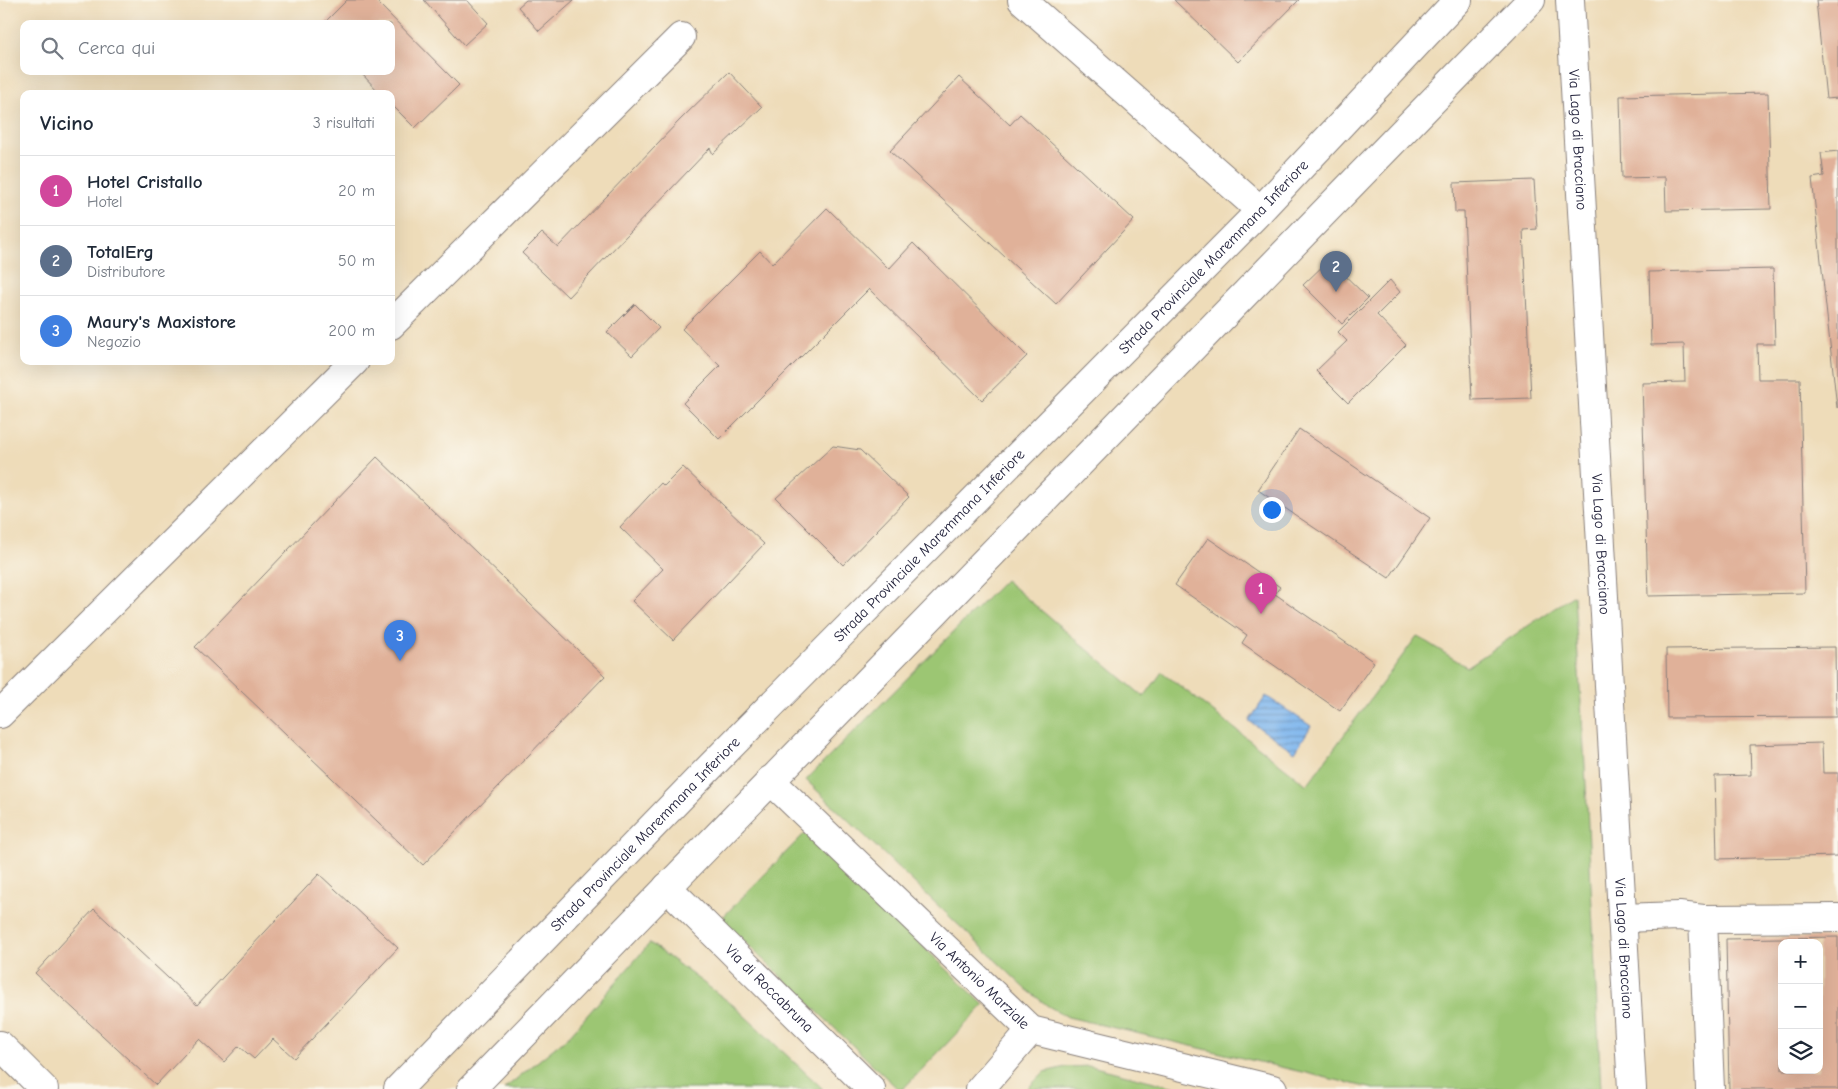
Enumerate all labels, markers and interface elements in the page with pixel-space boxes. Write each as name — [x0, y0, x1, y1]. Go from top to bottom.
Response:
search box — [20, 20, 395, 75]
icon: search — [38, 34, 66, 62]
text: Cerca qui — [78, 37, 155, 59]
street label: Via Lago di Bracciano — [1565, 69, 1591, 211]
text: Vicino — [40, 111, 94, 135]
text: 3 risultati — [313, 114, 375, 132]
street label: Strada Provinciale Maremmana Inferiore — [1115, 156, 1312, 358]
text: Hotel Cristallo — [87, 171, 203, 193]
text: 1 — [53, 182, 59, 200]
text: 20 m — [338, 182, 375, 200]
text: Hotel — [87, 193, 123, 211]
text: TotalErg — [87, 241, 154, 263]
pin: 2 — [1320, 251, 1352, 292]
text: 2 — [52, 252, 60, 270]
text: 50 m — [338, 252, 375, 270]
text: Distributore — [87, 263, 165, 281]
text: Maury's Maxistore — [87, 311, 236, 333]
text: 3 — [52, 322, 60, 340]
text: 200 m — [329, 322, 375, 340]
text: Negozio — [87, 333, 141, 351]
street label: Strada Provinciale Maremmana Inferiore — [830, 445, 1029, 646]
street label: Via Lago di Bracciano — [1588, 473, 1614, 615]
your location — [1259, 497, 1285, 523]
pin: 1 — [1245, 573, 1277, 614]
pin: 3 — [384, 620, 416, 661]
street label: Strada Provinciale Maremmana Inferiore — [547, 733, 744, 935]
street label: Via Lago di Bracciano — [1611, 878, 1637, 1019]
street label: Via Antonio Marziale — [925, 928, 1034, 1033]
map controls — [1778, 939, 1823, 1074]
button: + — [1778, 939, 1823, 984]
street label: Via di Roccabruna — [721, 941, 817, 1036]
button: − — [1778, 984, 1823, 1029]
button: layers — [1778, 1029, 1823, 1074]

